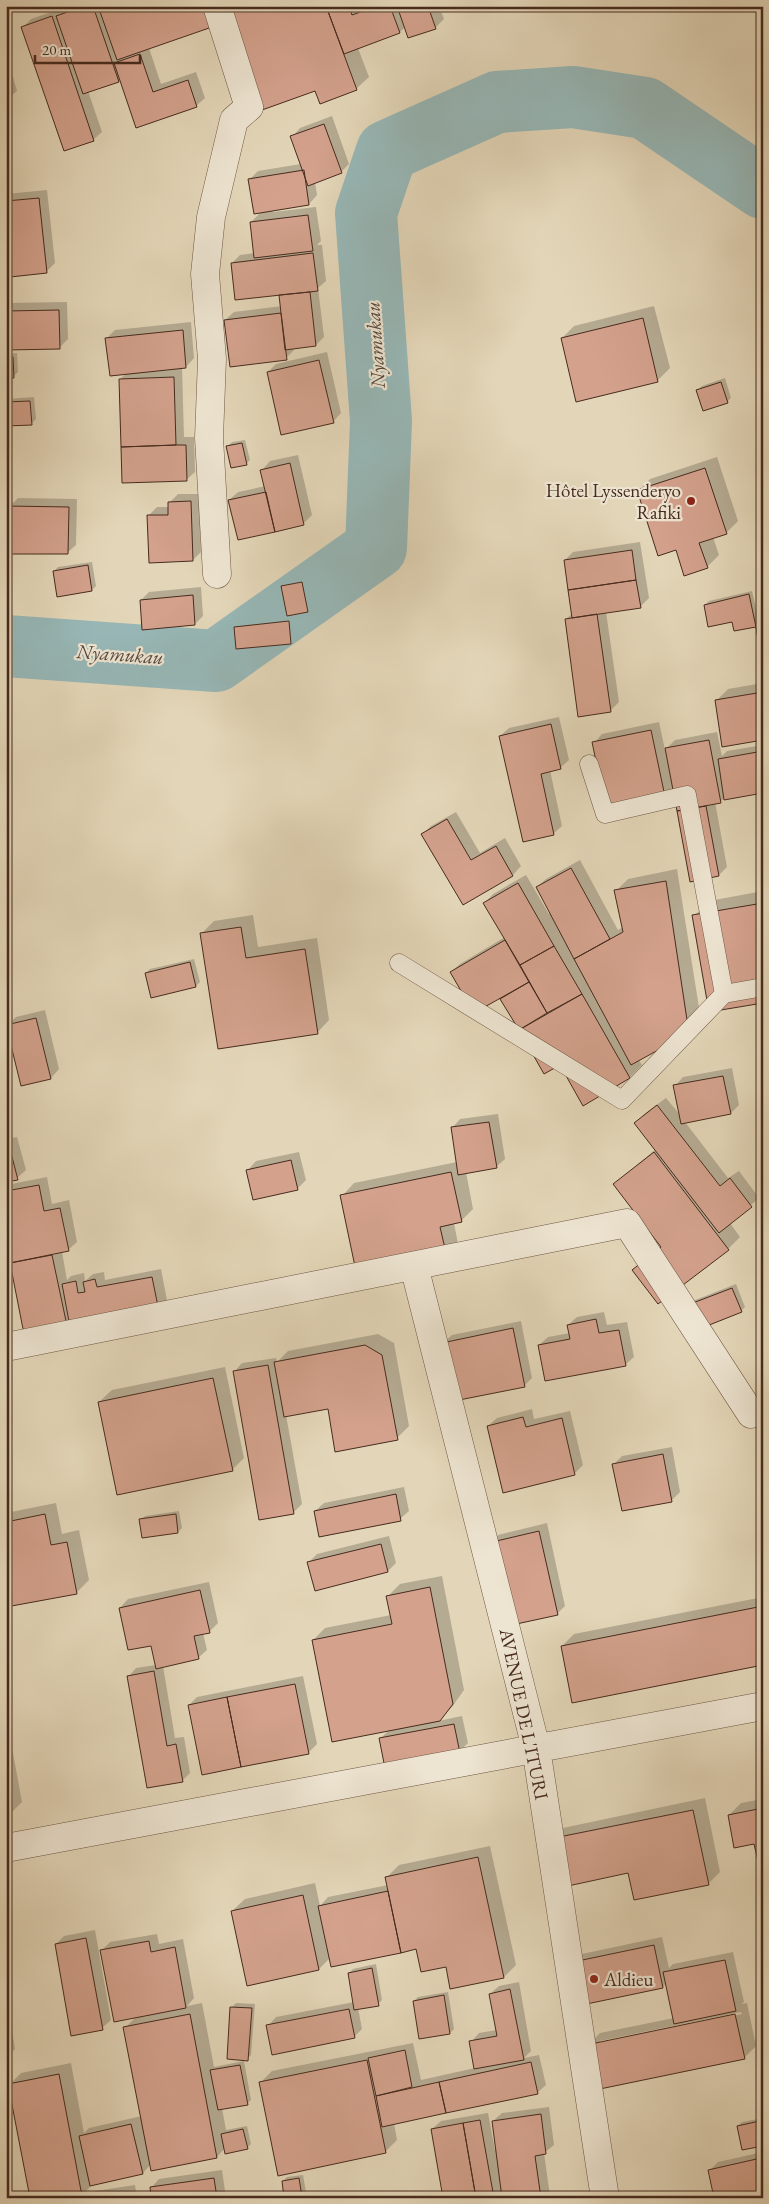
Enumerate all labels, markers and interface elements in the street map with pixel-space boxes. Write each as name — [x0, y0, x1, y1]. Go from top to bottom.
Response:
scale bar — [35, 32, 140, 64]
text: 20 m — [42, 40, 71, 59]
water label: Nyamukau — [359, 301, 391, 390]
place label: Hôtel Lyssenderyo Rafiki — [546, 478, 681, 525]
marker: Hôtel Lyssenderyo Rafiki — [685, 495, 697, 507]
water label: Nyamukau — [75, 638, 164, 670]
street label: AVENUE DE L'ITURI — [493, 1625, 554, 1802]
place label: Aldieu — [603, 1967, 653, 1992]
marker: Aldieu — [588, 1973, 600, 1985]

